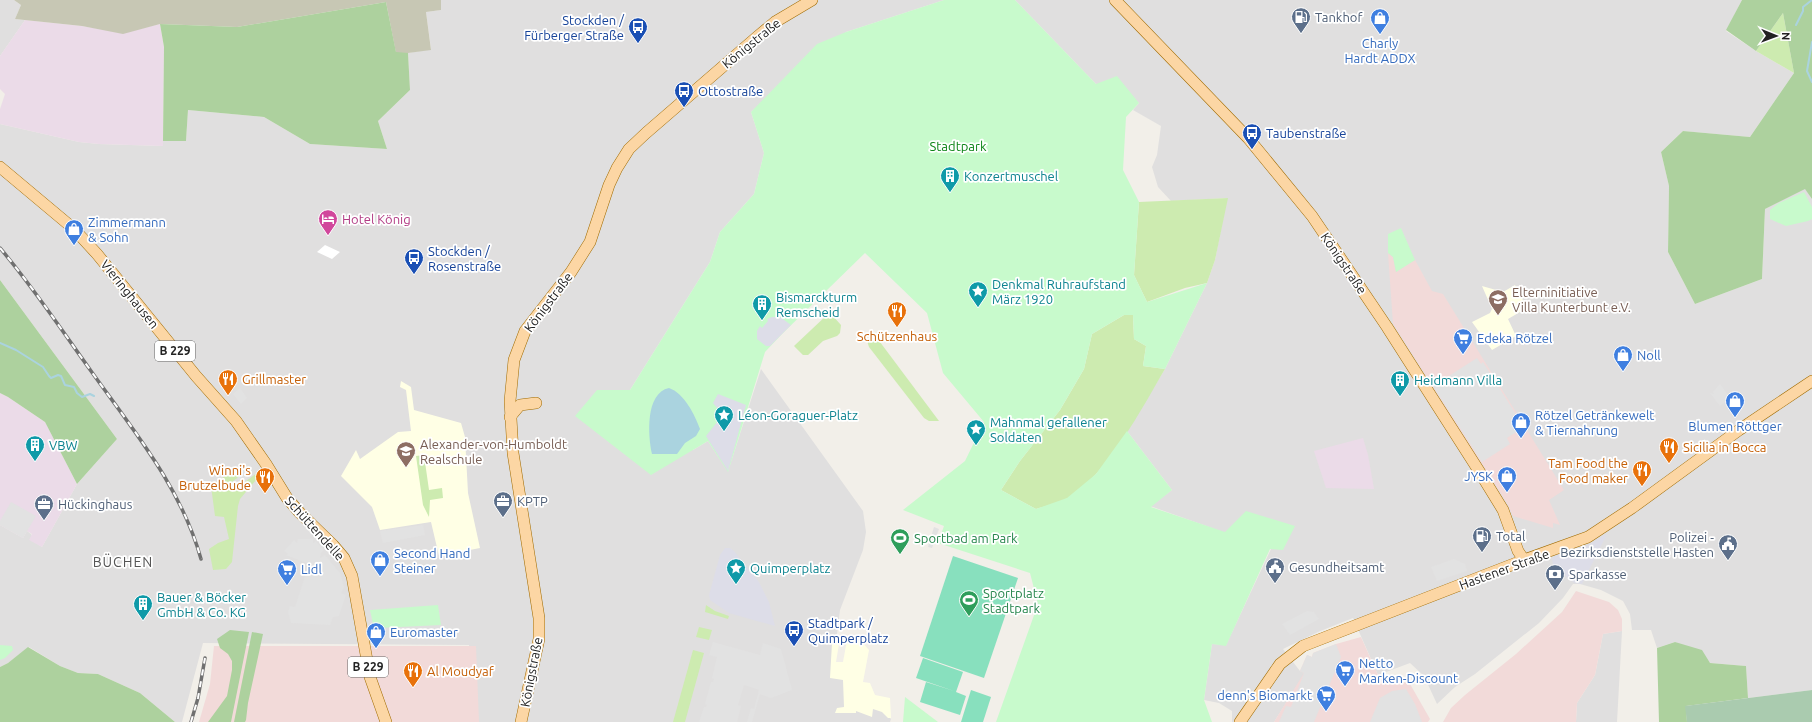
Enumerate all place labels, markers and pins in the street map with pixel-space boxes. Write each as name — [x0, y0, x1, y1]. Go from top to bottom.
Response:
fuel station icon: Tankhof — [1290, 6, 1312, 34]
shop icon: Charly Hardt ADDX — [1369, 7, 1391, 35]
place label: Tankhof — [1315, 10, 1362, 24]
place label: Stockden / Fürberger Straße — [524, 13, 625, 42]
bus stop icon: Stockden / Fürberger Straße — [627, 16, 649, 44]
place label: Charly Hardt ADDX — [1345, 36, 1415, 65]
bus stop icon: Ottostraße — [673, 80, 695, 108]
place label: Ottostraße — [698, 84, 763, 98]
bus stop icon: Taubenstraße — [1241, 122, 1263, 150]
place label: Taubenstraße — [1266, 126, 1346, 140]
building icon: Konzertmuschel — [939, 165, 961, 193]
place label: Konzertmuschel — [964, 169, 1059, 183]
hotel icon: Hotel König — [317, 208, 339, 236]
place label: Hotel König — [342, 212, 411, 226]
place label: Zimmermann & Sohn — [88, 215, 166, 244]
shop icon: Zimmermann & Sohn — [63, 218, 85, 246]
place label: Stockden / Rosenstraße — [428, 244, 501, 273]
bus stop icon: Stockden / Rosenstraße — [403, 247, 425, 275]
place label: Denkmal Ruhraufstand März 1920 — [992, 277, 1126, 306]
place icon: Denkmal Ruhraufstand März 1920 — [967, 280, 989, 308]
place label: Elterninitiative Villa Kunterbunt e.V. — [1512, 285, 1631, 314]
school or university icon: Elterninitiative Villa Kunterbunt e.V. — [1487, 288, 1509, 316]
place label: Bismarckturm Remscheid — [776, 290, 857, 319]
building icon: Bismarckturm Remscheid — [751, 293, 773, 321]
restaurant icon: Schützenhaus — [886, 300, 908, 328]
supermarket icon: Edeka Rötzel — [1452, 327, 1474, 355]
place label: Schützenhaus — [857, 329, 938, 343]
place label: Edeka Rötzel — [1477, 331, 1553, 345]
shop icon: Noll — [1612, 344, 1634, 372]
place label: Noll — [1637, 348, 1661, 362]
restaurant icon: Grillmaster — [217, 368, 239, 396]
building icon: Heidmann Villa — [1389, 369, 1411, 397]
place label: Grillmaster — [242, 372, 306, 386]
place label: Heidmann Villa — [1414, 373, 1502, 387]
shop icon: Blumen Röttger — [1724, 390, 1746, 418]
place icon: Léon-Goraguer-Platz — [713, 404, 735, 432]
place label: Léon-Goraguer-Platz — [738, 408, 858, 422]
place label: Rötzel Getränkewelt & Tiernahrung — [1535, 408, 1654, 437]
shop icon: Rötzel Getränkewelt & Tiernahrung — [1510, 411, 1532, 439]
place label: Mahnmal gefallener Soldaten — [990, 415, 1107, 444]
place icon: Mahnmal gefallener Soldaten — [965, 418, 987, 446]
place label: Blumen Röttger — [1688, 419, 1782, 433]
building icon: VBW — [24, 434, 46, 462]
restaurant icon: Sicilia in Bocca — [1658, 436, 1680, 464]
place label: Alexander-von-Humboldt Realschule — [420, 437, 567, 466]
place label: VBW — [49, 438, 78, 452]
school or university icon: Alexander-von-Humboldt Realschule — [395, 440, 417, 468]
place label: Sicilia in Bocca — [1683, 440, 1767, 454]
place label: Tam Food the Food maker — [1548, 456, 1628, 485]
restaurant icon: Tam Food the Food maker — [1631, 459, 1653, 487]
place label: Winni's Brutzelbude — [179, 463, 251, 492]
shop icon: JYSK — [1496, 465, 1518, 493]
restaurant icon: Winni's Brutzelbude — [254, 466, 276, 494]
place label: JYSK — [1464, 469, 1493, 483]
office icon: KPTP — [492, 490, 514, 518]
office icon: Hückinghaus — [33, 493, 55, 521]
place label: KPTP — [517, 494, 548, 508]
place label: Hückinghaus — [58, 497, 133, 511]
fuel station icon: Total — [1471, 525, 1493, 553]
sports icon: Sportbad am Park — [889, 527, 911, 555]
place label: Total — [1496, 529, 1526, 543]
place label: Polizei - Bezirksdienststelle Hasten — [1560, 530, 1714, 559]
place label: Sportbad am Park — [914, 531, 1018, 545]
public building icon: Polizei - Bezirksdienststelle Hasten — [1717, 533, 1739, 561]
place label: Second Hand Steiner — [394, 546, 470, 575]
shop icon: Second Hand Steiner — [369, 549, 391, 577]
public building icon: Gesundheitsamt — [1264, 556, 1286, 584]
place icon: Quimperplatz — [725, 557, 747, 585]
supermarket icon: Lidl — [276, 558, 298, 586]
place label: Gesundheitsamt — [1289, 560, 1384, 574]
place label: Quimperplatz — [750, 561, 830, 576]
place label: Lidl — [301, 562, 322, 576]
bank icon: Sparkasse — [1544, 563, 1566, 591]
place label: Sparkasse — [1569, 567, 1627, 581]
place label: Sportplatz Stadtpark — [983, 586, 1044, 615]
sports icon: Sportplatz Stadtpark — [958, 589, 980, 617]
place label: Bauer & Böcker GmbH & Co. KG — [157, 590, 246, 619]
building icon: Bauer & Böcker GmbH & Co. KG — [132, 593, 154, 621]
place label: Stadtpark / Quimperplatz — [808, 616, 888, 646]
bus stop icon: Stadtpark / Quimperplatz — [783, 619, 805, 647]
shop icon: Euromaster — [365, 621, 387, 649]
place label: Euromaster — [390, 625, 458, 639]
place label: Netto Marken-Discount — [1359, 656, 1458, 685]
supermarket icon: Netto Marken-Discount — [1334, 659, 1356, 687]
restaurant icon: Al Moudyaf — [402, 660, 424, 688]
place label: Al Moudyaf — [427, 664, 494, 678]
supermarket icon: denn's Biomarkt — [1315, 684, 1337, 712]
place label: denn's Biomarkt — [1217, 688, 1312, 702]

